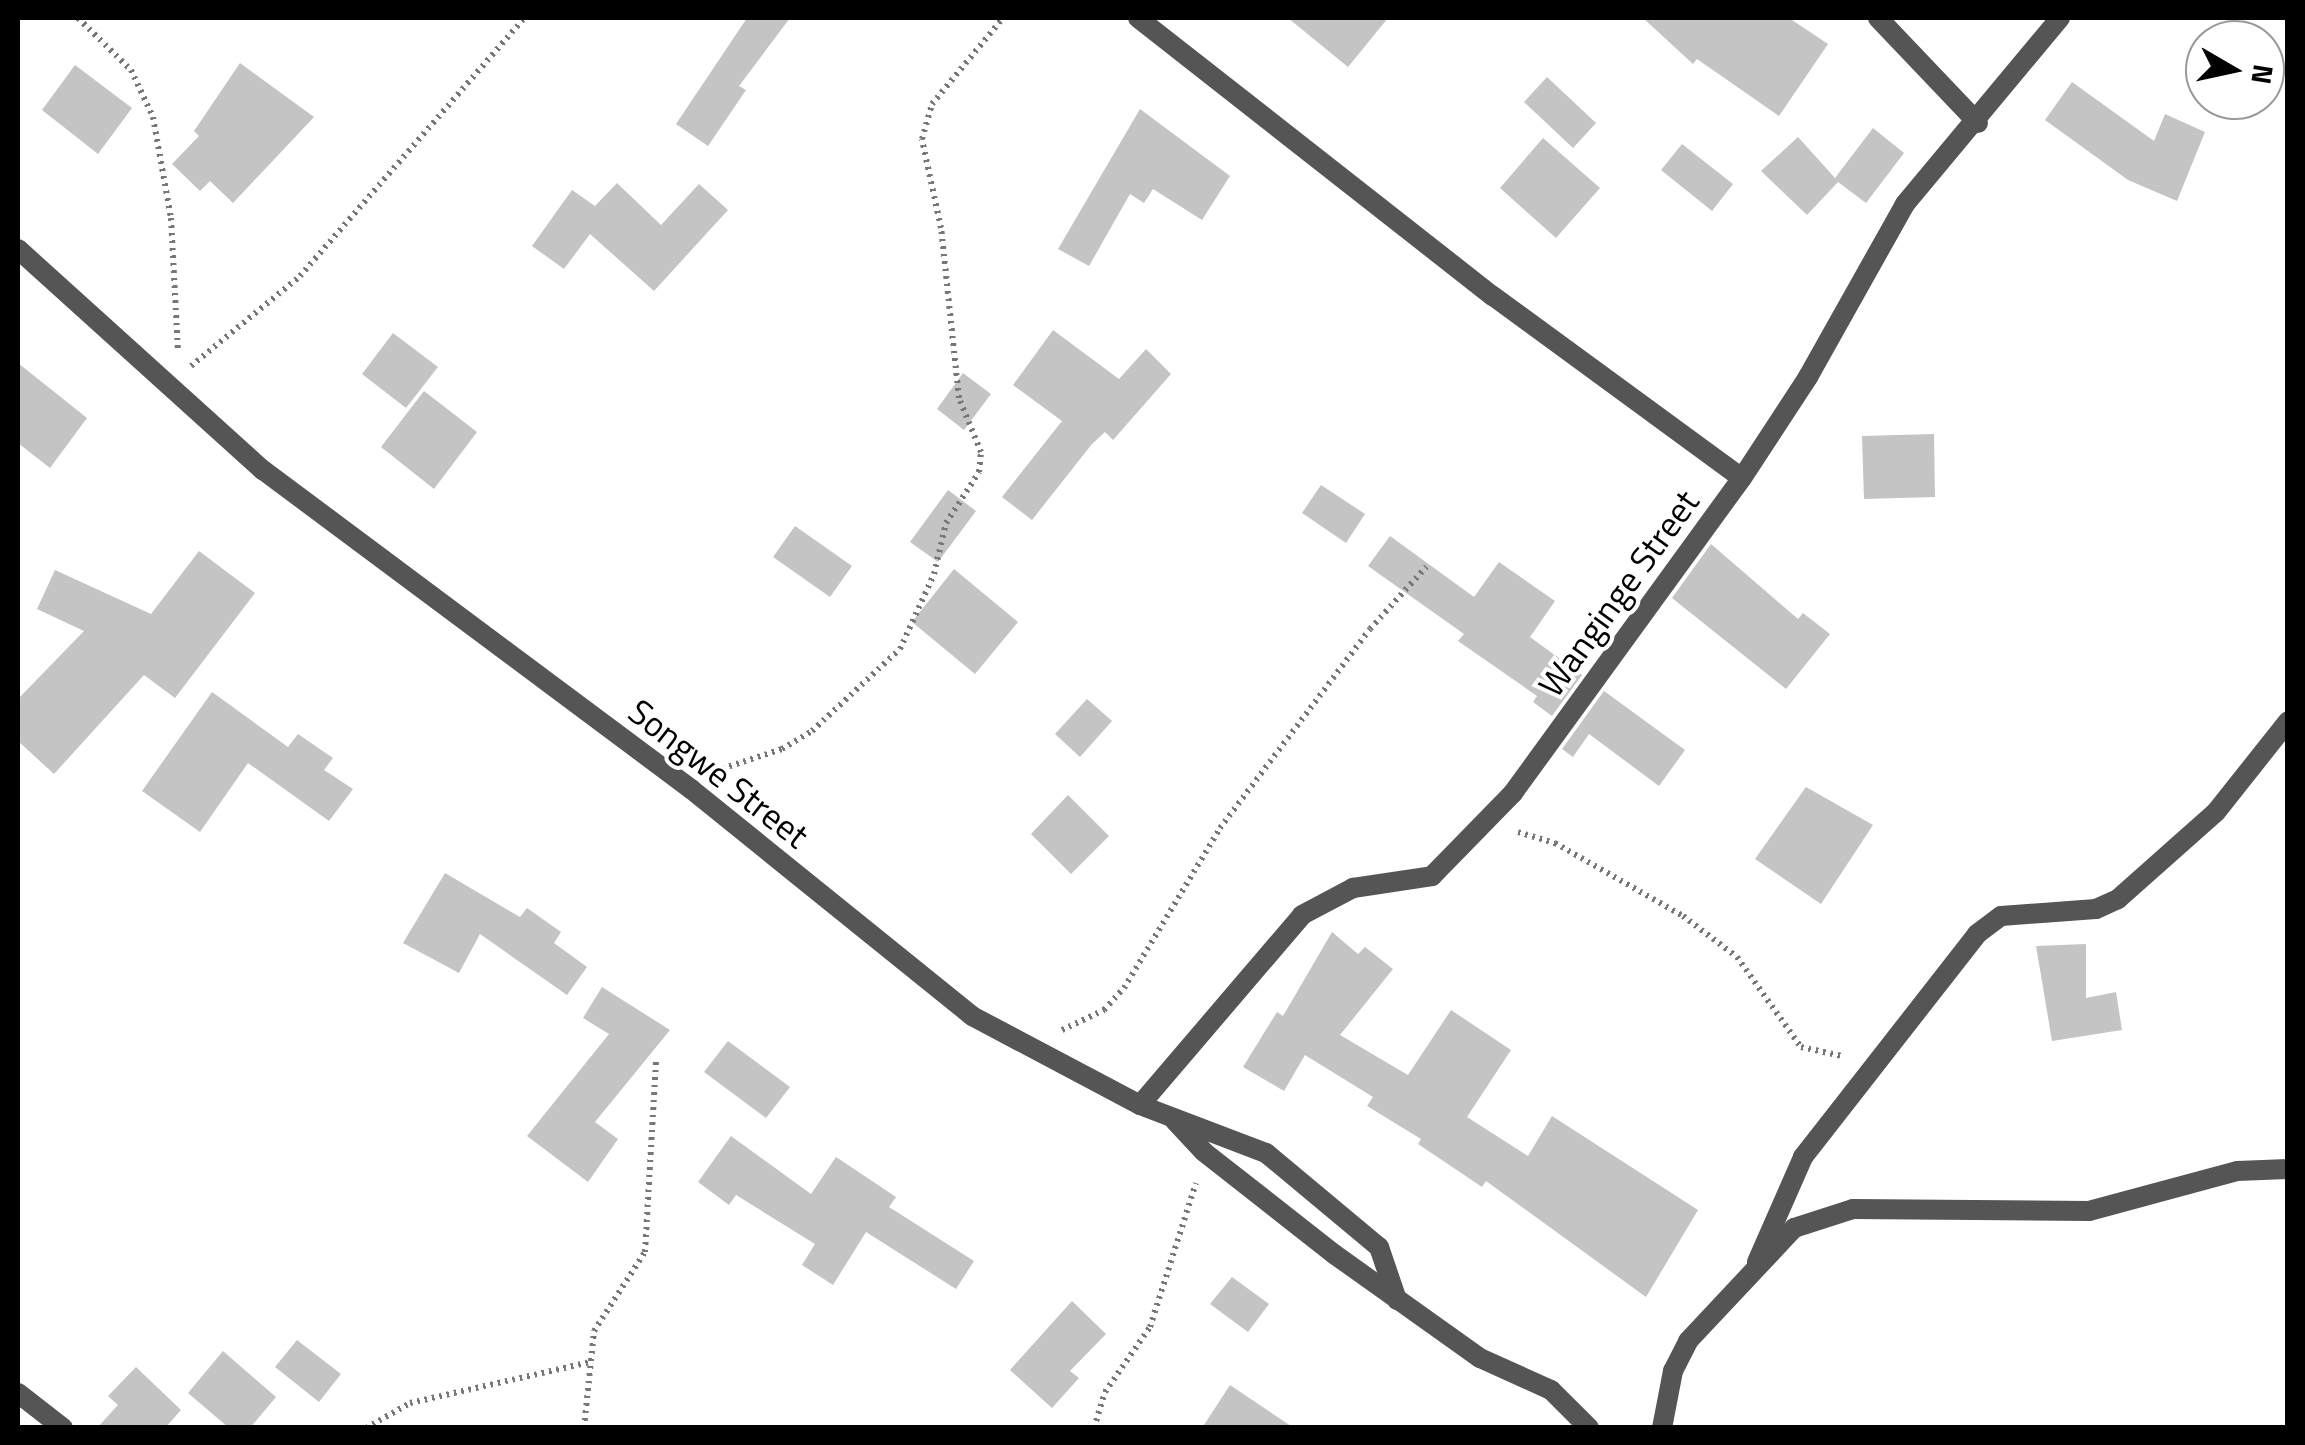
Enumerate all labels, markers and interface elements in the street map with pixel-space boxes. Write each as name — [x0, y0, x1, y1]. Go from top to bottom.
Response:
north arrow — [2185, 20, 2285, 120]
text: N — [2240, 62, 2286, 87]
street label: Wanginge Street — [1529, 482, 1707, 704]
street label: Songwe Street — [621, 690, 817, 856]

